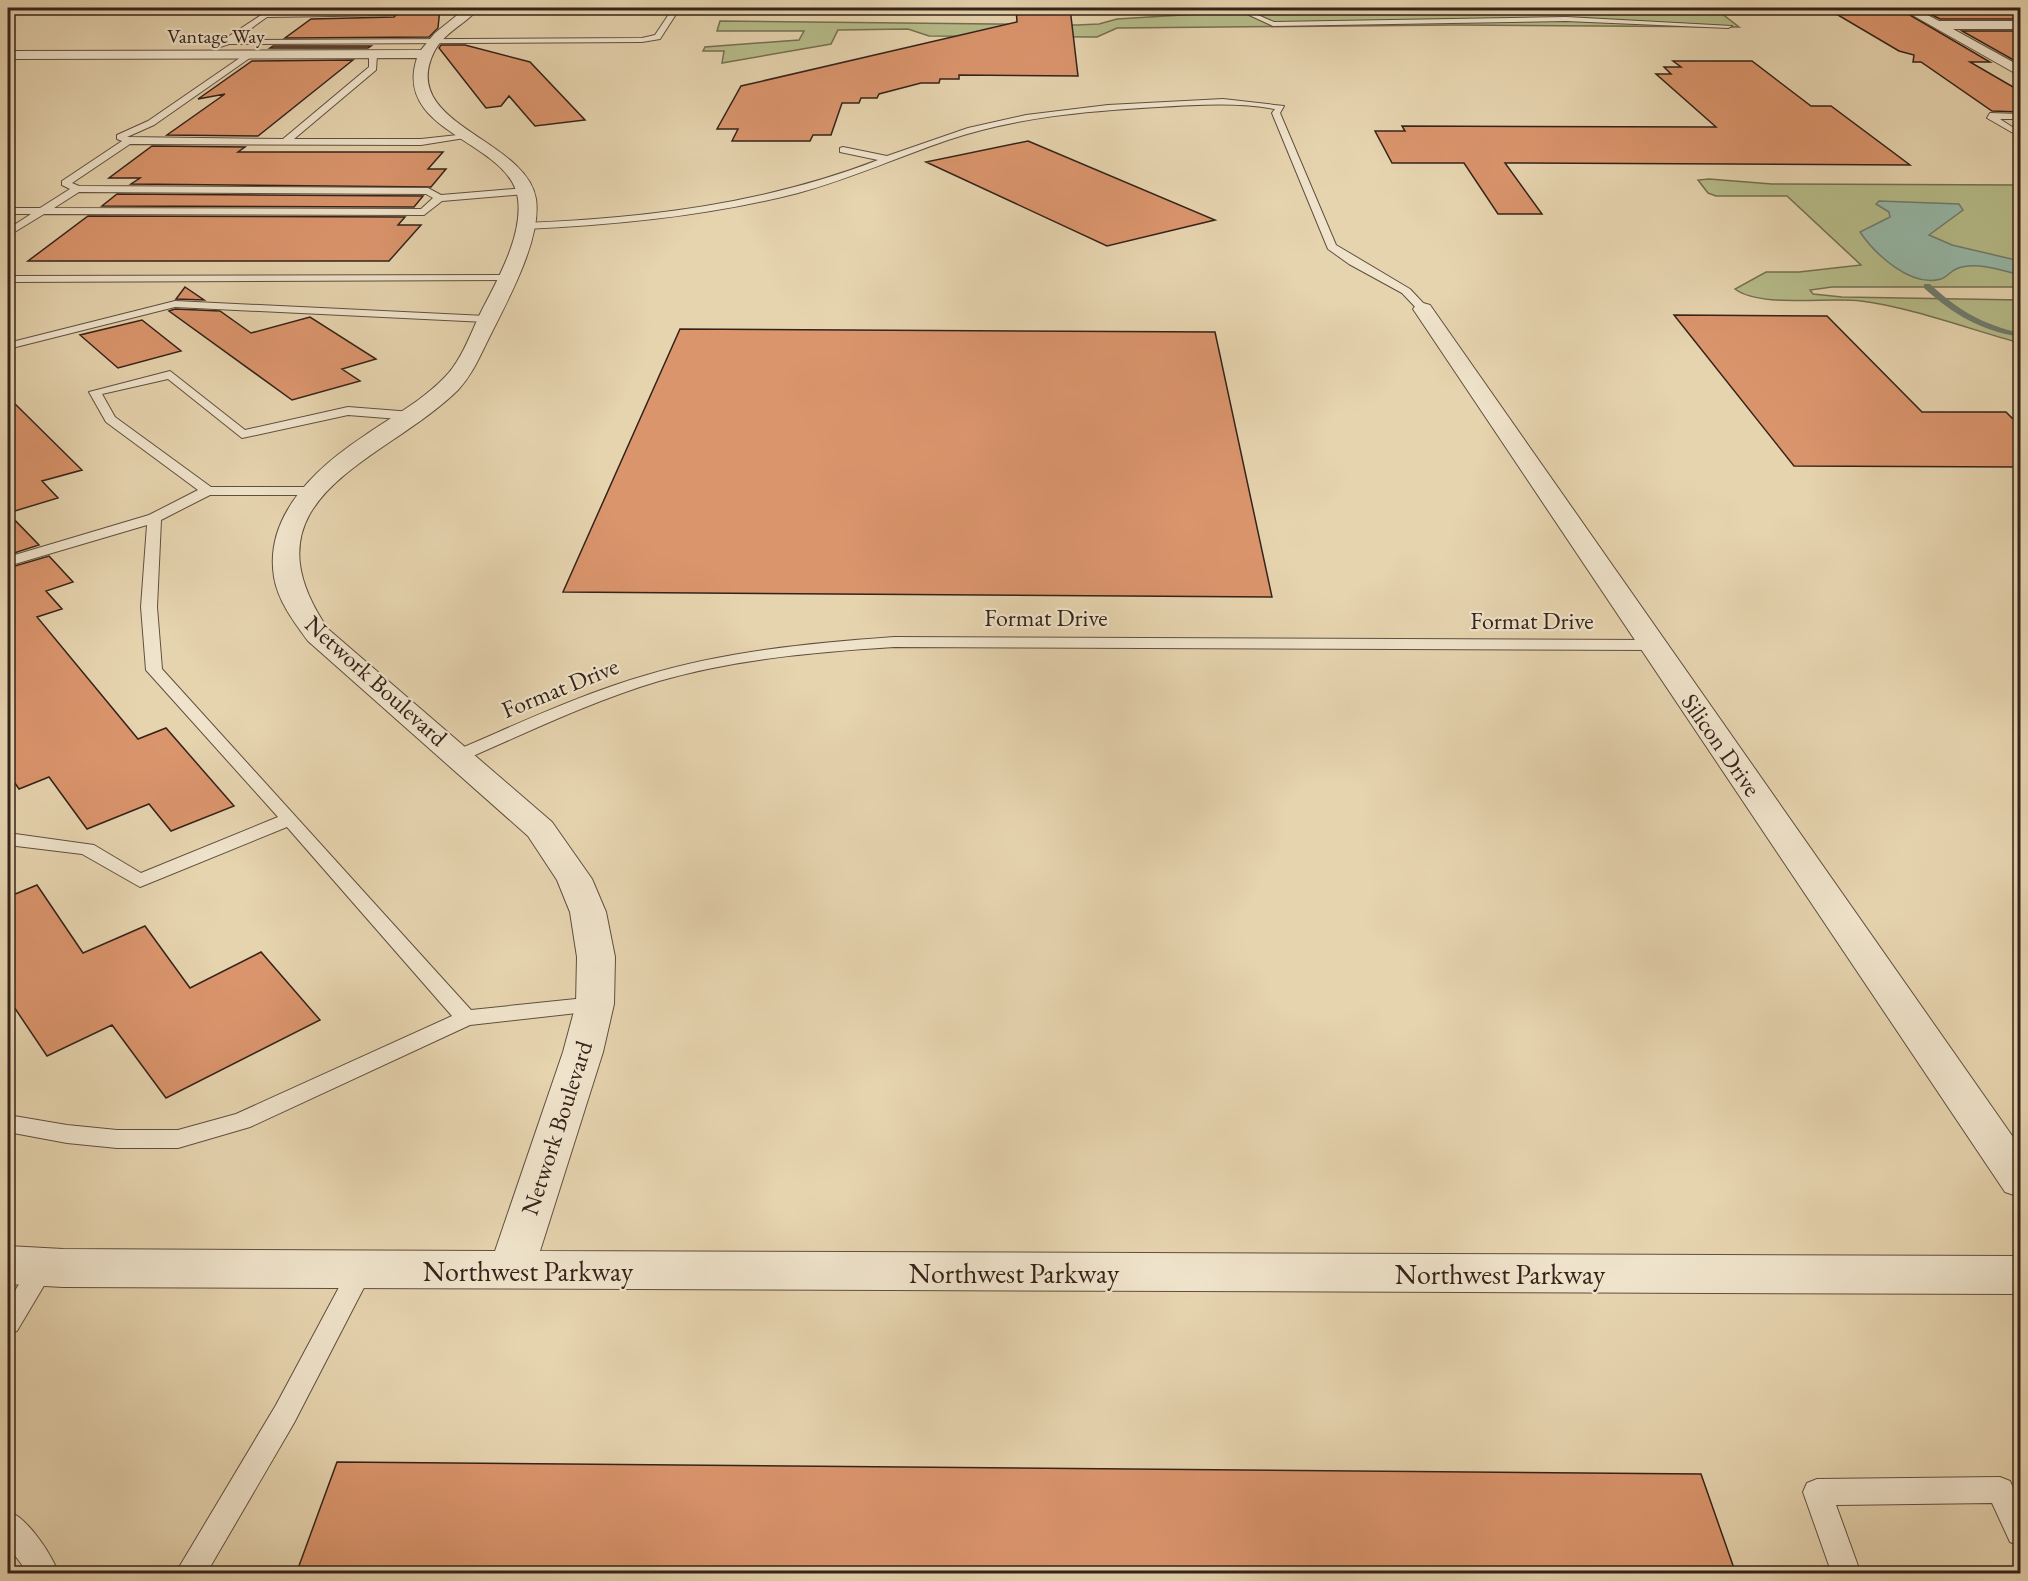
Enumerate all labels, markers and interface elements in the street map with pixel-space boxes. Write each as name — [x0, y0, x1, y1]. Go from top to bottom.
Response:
street label: Vantage Way — [167, 23, 265, 49]
street label: Format Drive — [984, 602, 1108, 633]
street label: Format Drive — [1470, 605, 1594, 636]
street label: Network Boulevard — [299, 608, 455, 753]
street label: Format Drive — [497, 650, 623, 725]
street label: Silicon Drive — [1675, 687, 1768, 802]
street label: Network Boulevard — [514, 1036, 600, 1219]
street label: Northwest Parkway — [423, 1253, 634, 1289]
street label: Northwest Parkway — [909, 1255, 1120, 1291]
street label: Northwest Parkway — [1395, 1256, 1606, 1292]

